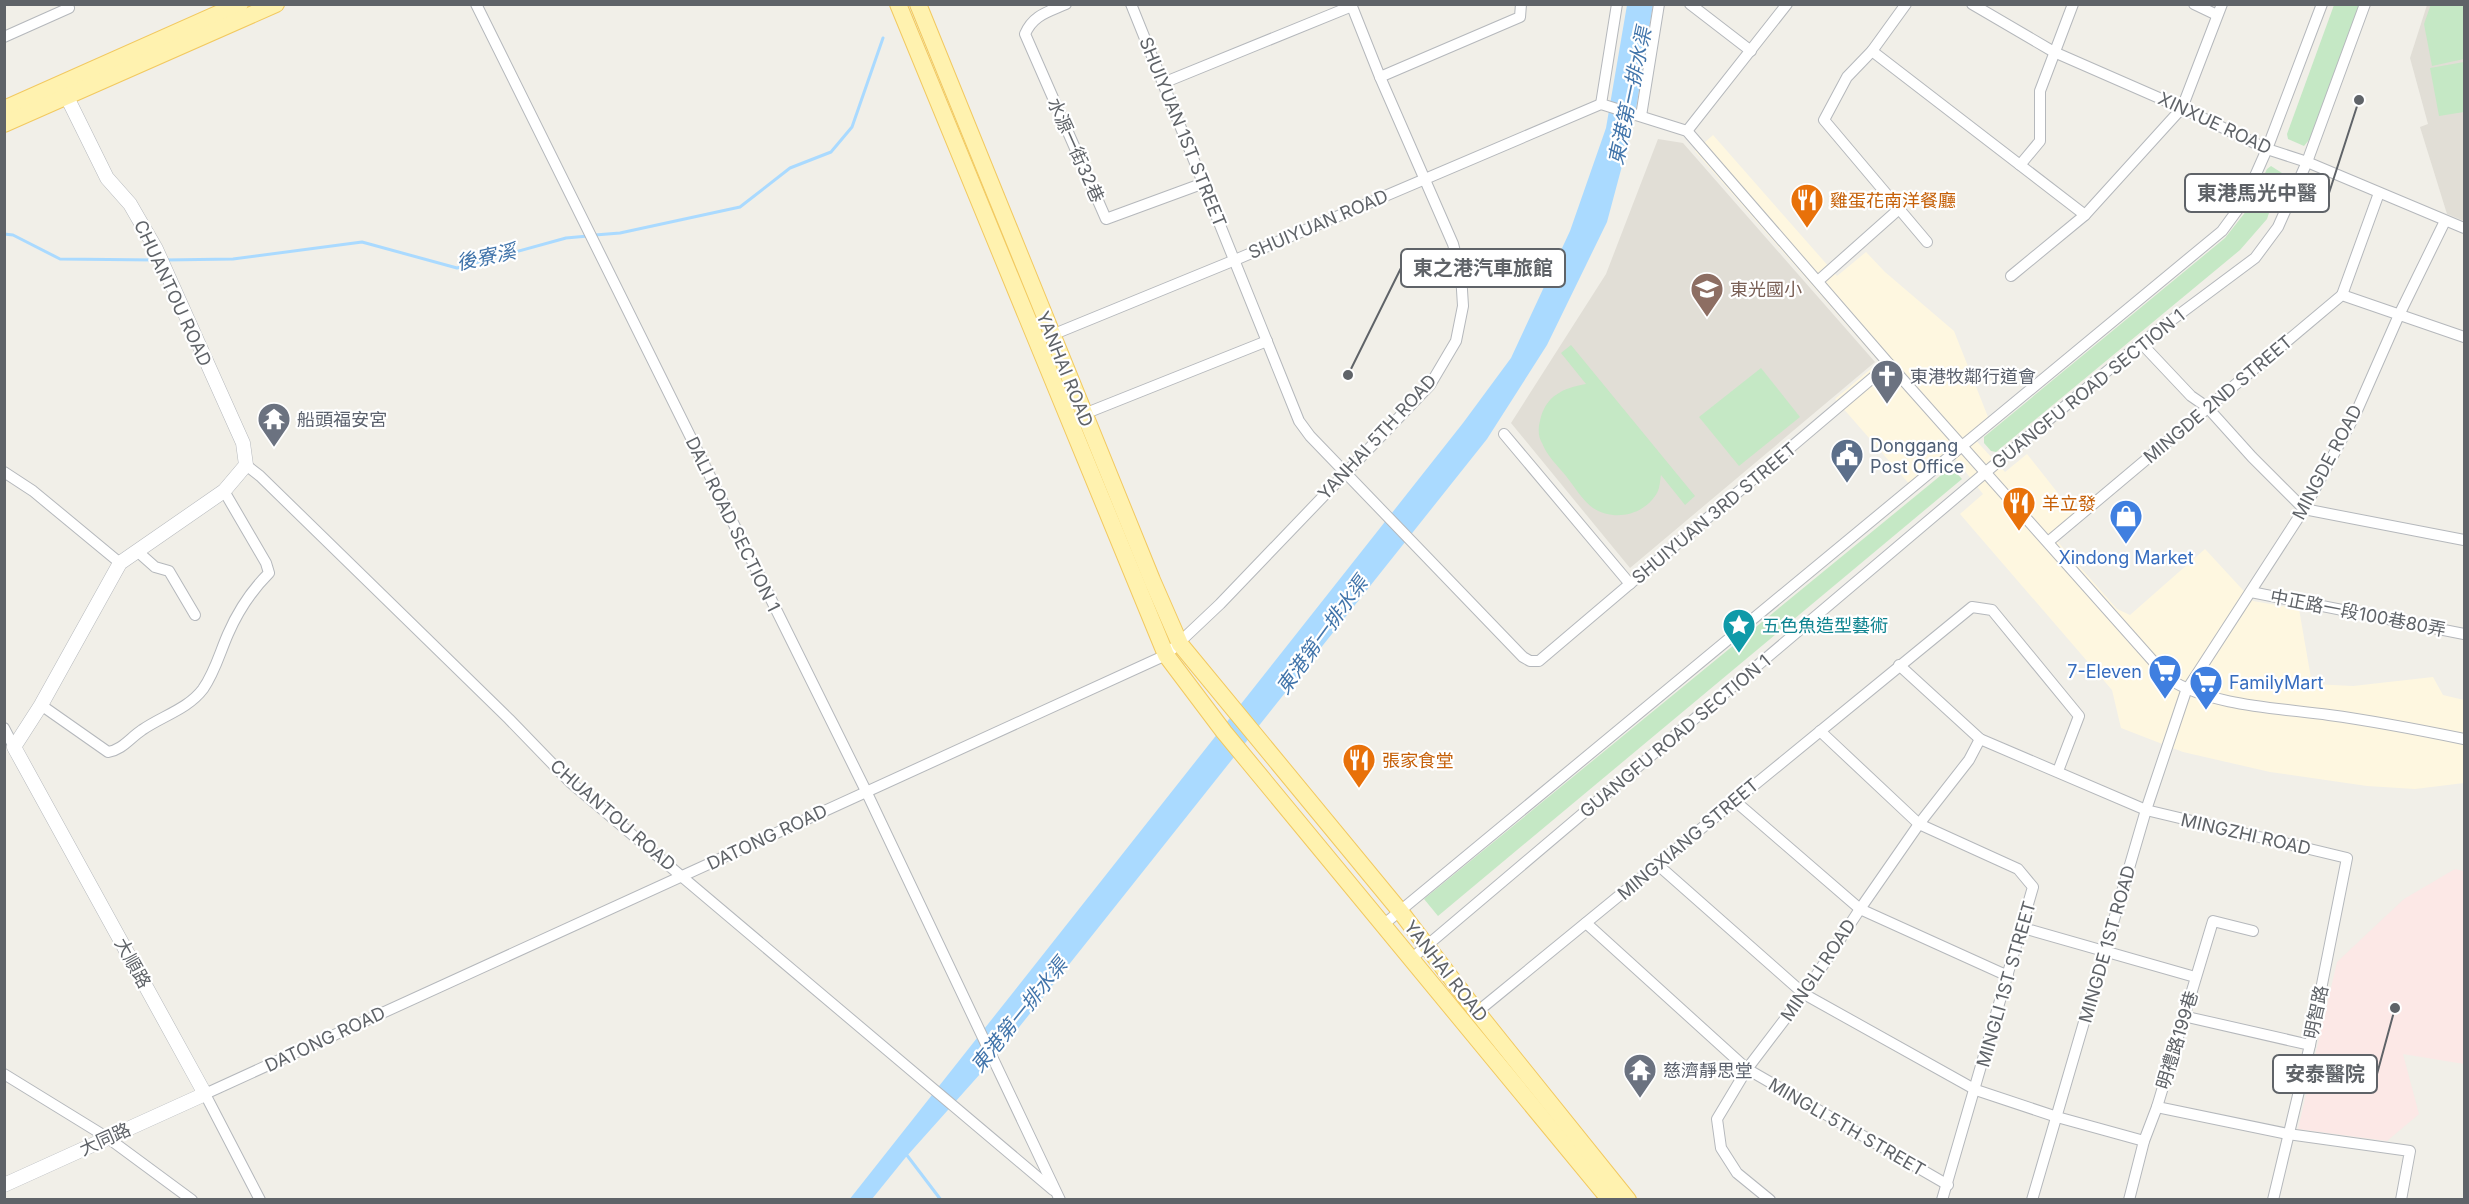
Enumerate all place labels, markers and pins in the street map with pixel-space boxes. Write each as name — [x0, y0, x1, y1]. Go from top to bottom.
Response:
callout: 東港馬光中醫 — [2185, 174, 2329, 212]
restaurant icon: 雞蛋花南洋餐廳 — [1789, 182, 1825, 229]
place label: 雞蛋花南洋餐廳 — [1830, 190, 1956, 211]
callout: 東之港汽車旅館 — [1401, 249, 1565, 287]
school or university icon: 東光國小 — [1689, 271, 1725, 318]
place label: 東光國小 — [1730, 279, 1802, 300]
church icon: 東港牧鄰行道會 — [1869, 358, 1905, 405]
place label: 東港牧鄰行道會 — [1910, 366, 2036, 387]
temple icon: 船頭福安宮 — [256, 401, 292, 448]
place label: 船頭福安宮 — [297, 409, 387, 430]
place label: Donggang Post Office — [1870, 435, 1964, 477]
public building icon: Donggang Post Office — [1829, 437, 1865, 484]
restaurant icon: 羊立發 — [2001, 485, 2037, 532]
place label: 羊立發 — [2042, 493, 2096, 514]
shop icon: Xindong Market — [2108, 498, 2144, 545]
place label: Xindong Market — [2058, 547, 2194, 568]
place icon: 五色魚造型藝術 — [1721, 607, 1757, 654]
place label: 五色魚造型藝術 — [1762, 615, 1888, 636]
supermarket icon: 7-Eleven — [2147, 653, 2183, 700]
place label: 7-Eleven — [2067, 661, 2142, 682]
supermarket icon: FamilyMart — [2188, 664, 2224, 711]
place label: FamilyMart — [2229, 672, 2323, 693]
restaurant icon: 張家食堂 — [1341, 742, 1377, 789]
place label: 張家食堂 — [1382, 750, 1454, 771]
temple icon: 慈濟靜思堂 — [1622, 1052, 1658, 1099]
callout: 安泰醫院 — [2273, 1055, 2377, 1093]
place label: 慈濟靜思堂 — [1663, 1060, 1753, 1081]

